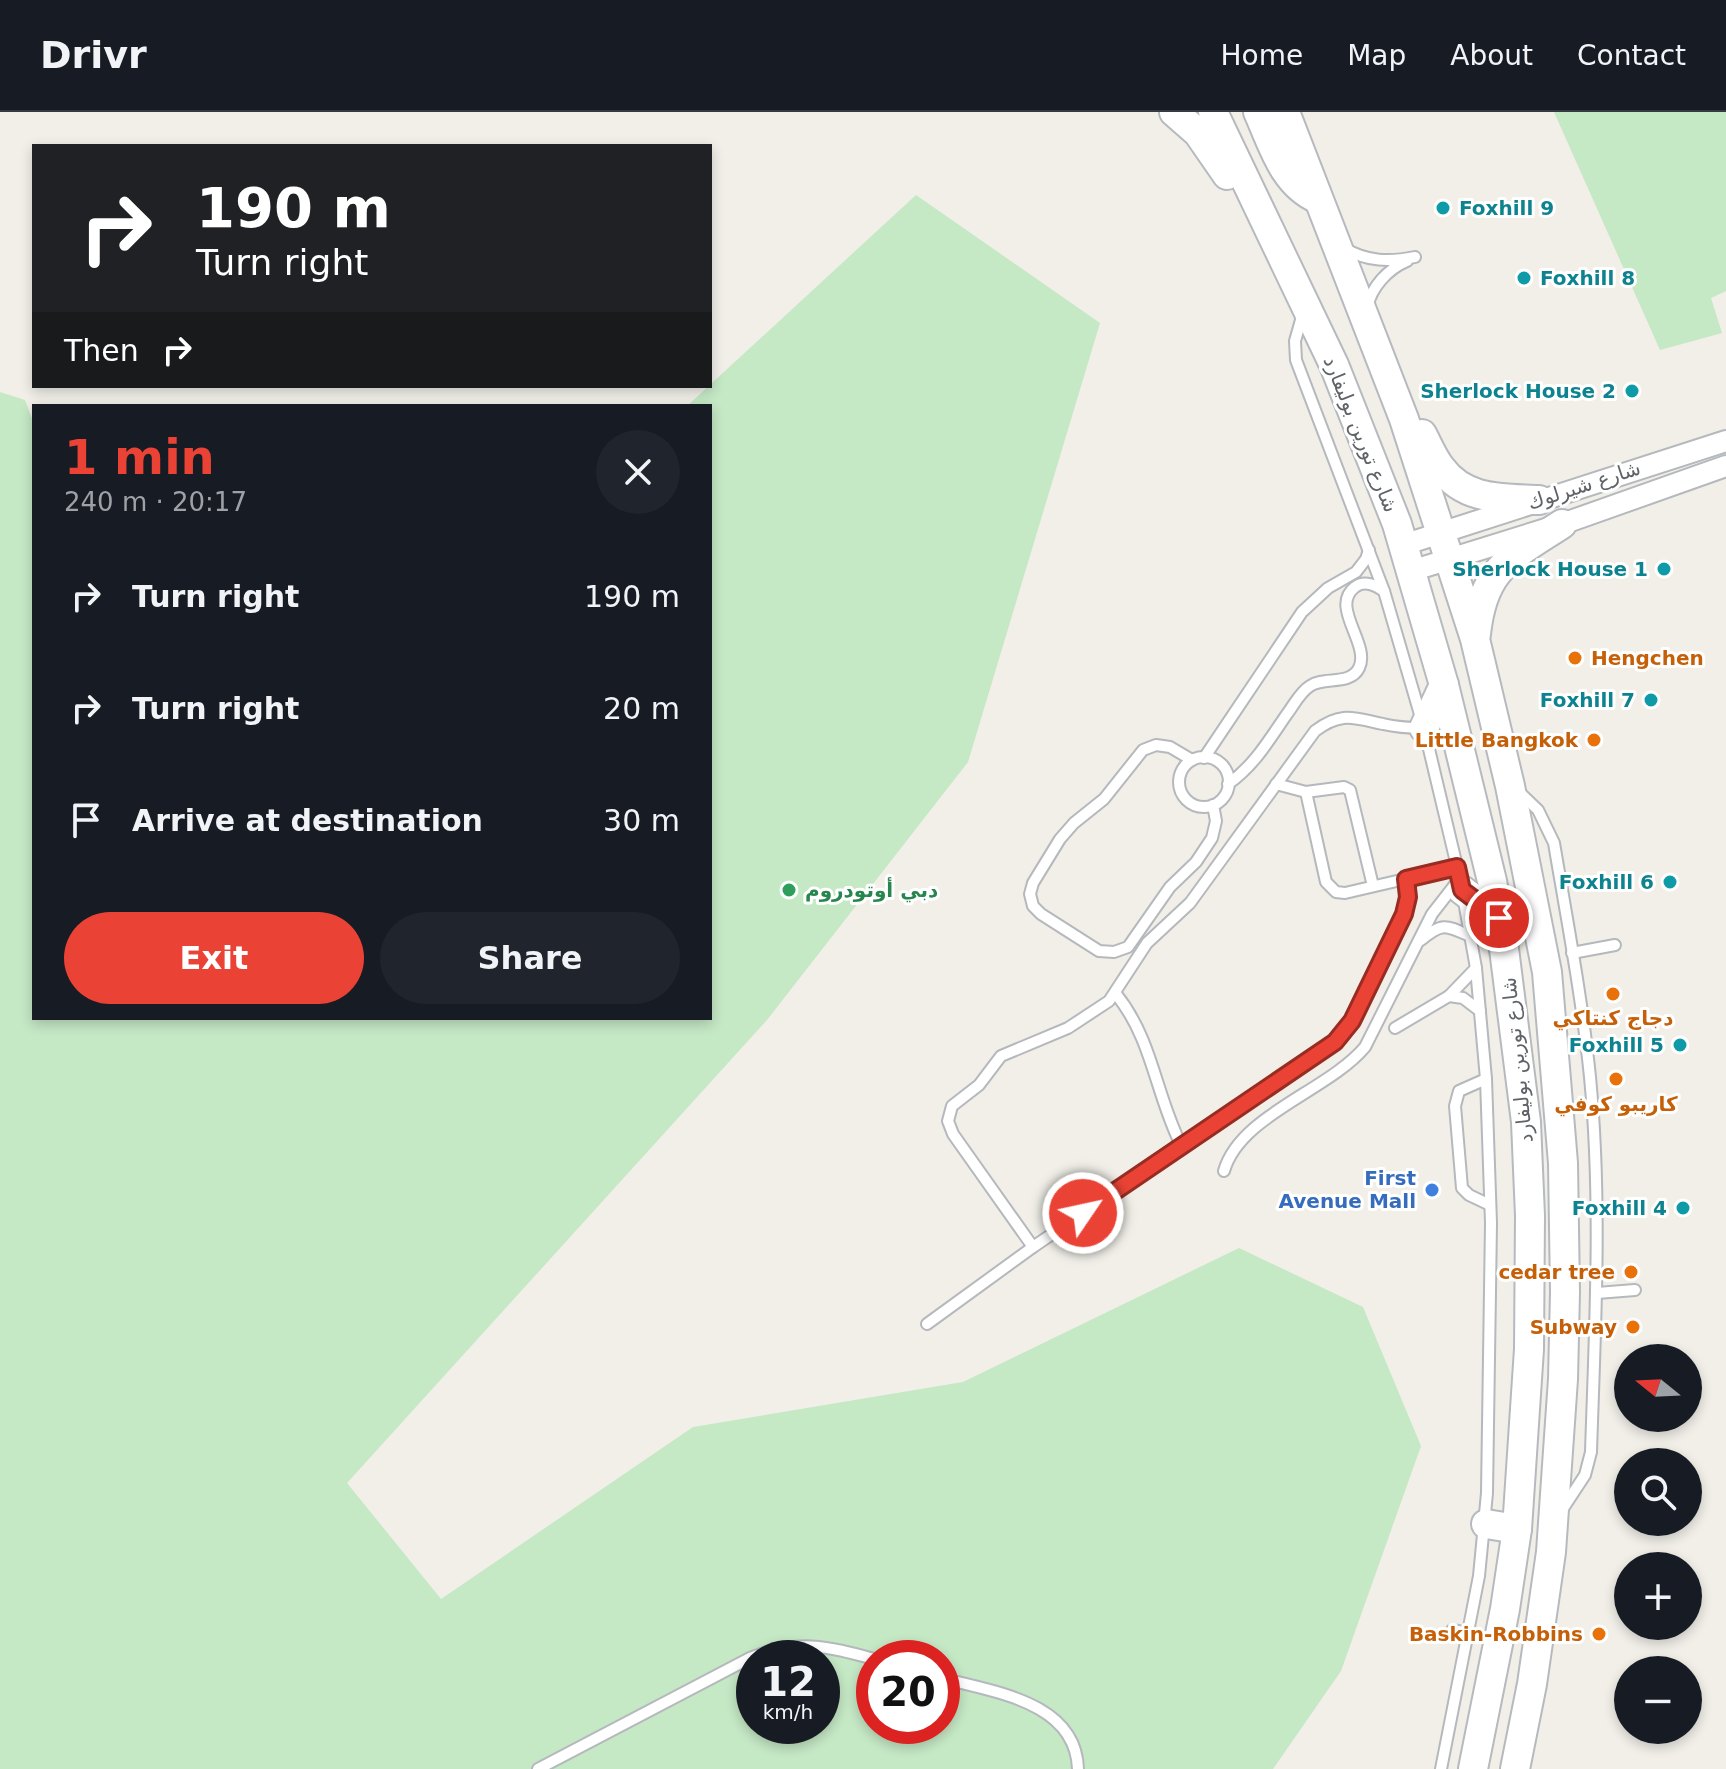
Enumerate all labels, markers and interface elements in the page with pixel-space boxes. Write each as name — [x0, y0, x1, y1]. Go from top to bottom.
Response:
text: Drivr — [40, 33, 147, 77]
text: Home — [1220, 39, 1303, 72]
text: Map — [1347, 39, 1406, 72]
text: About — [1450, 39, 1533, 72]
text: Contact — [1577, 39, 1686, 72]
text: 190 m — [196, 175, 391, 240]
icon: right — [64, 176, 168, 280]
place label: Foxhill 9 — [1459, 196, 1554, 220]
marker: Foxhill 9 — [1434, 199, 1452, 217]
text: Turn right — [196, 242, 368, 283]
place label: Foxhill 8 — [1540, 266, 1635, 290]
marker: Foxhill 8 — [1515, 269, 1533, 287]
icon: right — [155, 328, 199, 372]
text: Then — [64, 333, 139, 368]
street label: شارع تورين بوليفارد — [1319, 352, 1403, 516]
place label: Sherlock House 2 — [1420, 379, 1616, 403]
marker: Sherlock House 2 — [1623, 382, 1641, 400]
text: 1 min — [64, 429, 215, 485]
button: close — [596, 430, 680, 514]
street label: شارع شيرلوك — [1524, 455, 1644, 515]
text: 240 m · 20:17 — [64, 487, 247, 517]
place label: Sherlock House 1 — [1452, 557, 1648, 581]
marker: Sherlock House 1 — [1655, 560, 1673, 578]
icon: right — [64, 574, 108, 618]
text: Turn right — [132, 579, 299, 614]
text: 190 m — [584, 579, 680, 614]
place label: Hengchen — [1591, 646, 1704, 670]
marker: Hengchen — [1566, 649, 1584, 667]
icon: right — [64, 686, 108, 730]
place label: Foxhill 7 — [1540, 688, 1635, 712]
text: Turn right — [132, 691, 299, 726]
text: 20 m — [603, 691, 680, 726]
marker: Foxhill 7 — [1642, 691, 1660, 709]
place label: Little Bangkok — [1415, 728, 1579, 752]
marker: Little Bangkok — [1585, 731, 1603, 749]
icon: arrive — [64, 798, 108, 842]
text: Arrive at destination — [132, 803, 483, 838]
text: 30 m — [603, 803, 680, 838]
place label: Foxhill 6 — [1559, 870, 1654, 894]
marker: Foxhill 6 — [1661, 873, 1679, 891]
place label: دبي أوتودروم — [805, 876, 938, 903]
marker: دبي أوتودروم — [780, 881, 798, 899]
pin — [1465, 884, 1533, 952]
icon: arrive — [1477, 896, 1521, 940]
button: Exit — [64, 912, 364, 1004]
button: Share — [380, 912, 680, 1004]
street label: شارع تورين بوليفارد — [1496, 976, 1538, 1144]
marker: دجاج كنتاكي — [1604, 985, 1622, 1003]
place label: دجاج كنتاكي — [1553, 1006, 1673, 1031]
place label: Foxhill 5 — [1569, 1033, 1664, 1057]
marker: Foxhill 5 — [1671, 1036, 1689, 1054]
marker: كاريبو كوفي — [1607, 1070, 1625, 1088]
place label: كاريبو كوفي — [1554, 1092, 1678, 1117]
place label: First Avenue Mall — [1279, 1166, 1416, 1213]
position arrow — [1041, 1171, 1125, 1255]
marker: First Avenue Mall — [1423, 1181, 1441, 1199]
place label: Foxhill 4 — [1572, 1196, 1667, 1220]
marker: Foxhill 4 — [1674, 1199, 1692, 1217]
place label: cedar tree — [1498, 1260, 1615, 1284]
marker: cedar tree — [1622, 1263, 1640, 1281]
place label: Subway — [1530, 1315, 1617, 1339]
marker: Subway — [1624, 1318, 1642, 1336]
north arrow — [1614, 1344, 1702, 1432]
map controls — [1614, 1344, 1702, 1744]
button: search — [1614, 1448, 1702, 1536]
button: + — [1614, 1552, 1702, 1640]
place label: Baskin-Robbins — [1409, 1622, 1583, 1646]
marker: Baskin-Robbins — [1590, 1625, 1608, 1643]
speed limit sign: 20 — [856, 1640, 960, 1744]
button: − — [1614, 1656, 1702, 1744]
text: 12 — [760, 1659, 816, 1705]
text: km/h — [763, 1700, 813, 1724]

